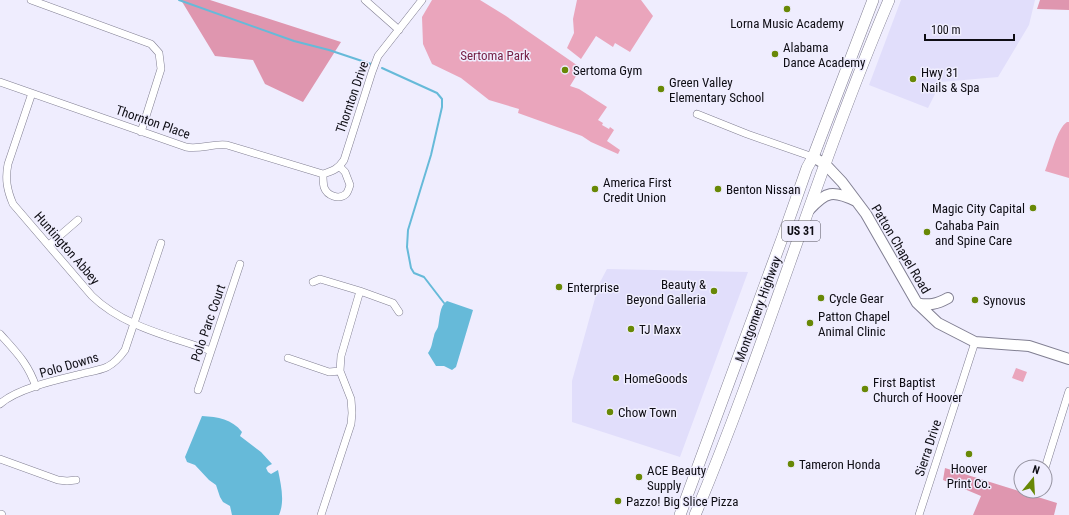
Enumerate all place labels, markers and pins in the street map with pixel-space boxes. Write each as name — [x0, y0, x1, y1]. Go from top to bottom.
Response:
marker: Lorna Music Academy — [782, 4, 792, 14]
place label: Lorna Music Academy — [730, 16, 844, 31]
place label: Alabama Dance Academy — [783, 40, 866, 70]
marker: Alabama Dance Academy — [770, 49, 780, 59]
place label: Sertoma Gym — [573, 63, 642, 78]
marker: Sertoma Gym — [560, 65, 570, 75]
place label: Hwy 31 Nails & Spa — [921, 65, 980, 95]
marker: Hwy 31 Nails & Spa — [908, 74, 918, 84]
place label: Green Valley Elementary School — [669, 75, 764, 105]
marker: Green Valley Elementary School — [656, 84, 666, 94]
place label: America First Credit Union — [603, 175, 672, 205]
place label: Benton Nissan — [726, 182, 800, 197]
marker: America First Credit Union — [590, 184, 600, 194]
marker: Benton Nissan — [713, 184, 723, 194]
place label: Magic City Capital — [932, 201, 1025, 216]
marker: Magic City Capital — [1028, 203, 1038, 213]
place label: Cahaba Pain and Spine Care — [935, 218, 1012, 248]
marker: Cahaba Pain and Spine Care — [922, 227, 932, 237]
place label: Beauty & Beyond Galleria — [626, 277, 706, 307]
place label: Enterprise — [567, 280, 619, 295]
marker: Enterprise — [554, 282, 564, 292]
marker: Beauty & Beyond Galleria — [709, 286, 719, 296]
place label: Cycle Gear — [829, 291, 884, 306]
marker: Cycle Gear — [816, 293, 826, 303]
place label: Synovus — [983, 293, 1026, 308]
marker: Synovus — [970, 295, 980, 305]
place label: Patton Chapel Animal Clinic — [818, 309, 890, 339]
marker: Patton Chapel Animal Clinic — [805, 318, 815, 328]
place label: TJ Maxx — [639, 322, 681, 337]
marker: TJ Maxx — [626, 324, 636, 334]
place label: HomeGoods — [624, 371, 688, 386]
marker: HomeGoods — [611, 373, 621, 383]
place label: First Baptist Church of Hoover — [873, 375, 962, 405]
marker: First Baptist Church of Hoover — [860, 384, 870, 394]
place label: Chow Town — [618, 405, 677, 420]
marker: Chow Town — [605, 407, 615, 417]
marker: Hoover Print Co. — [964, 449, 974, 459]
place label: Tameron Honda — [799, 457, 880, 472]
marker: Tameron Honda — [786, 459, 796, 469]
place label: Hoover Print Co. — [947, 461, 991, 491]
place label: ACE Beauty Supply — [647, 463, 707, 493]
marker: ACE Beauty Supply — [634, 472, 644, 482]
place label: Pazzo! Big Slice Pizza — [626, 494, 738, 509]
marker: Pazzo! Big Slice Pizza — [613, 496, 623, 506]

